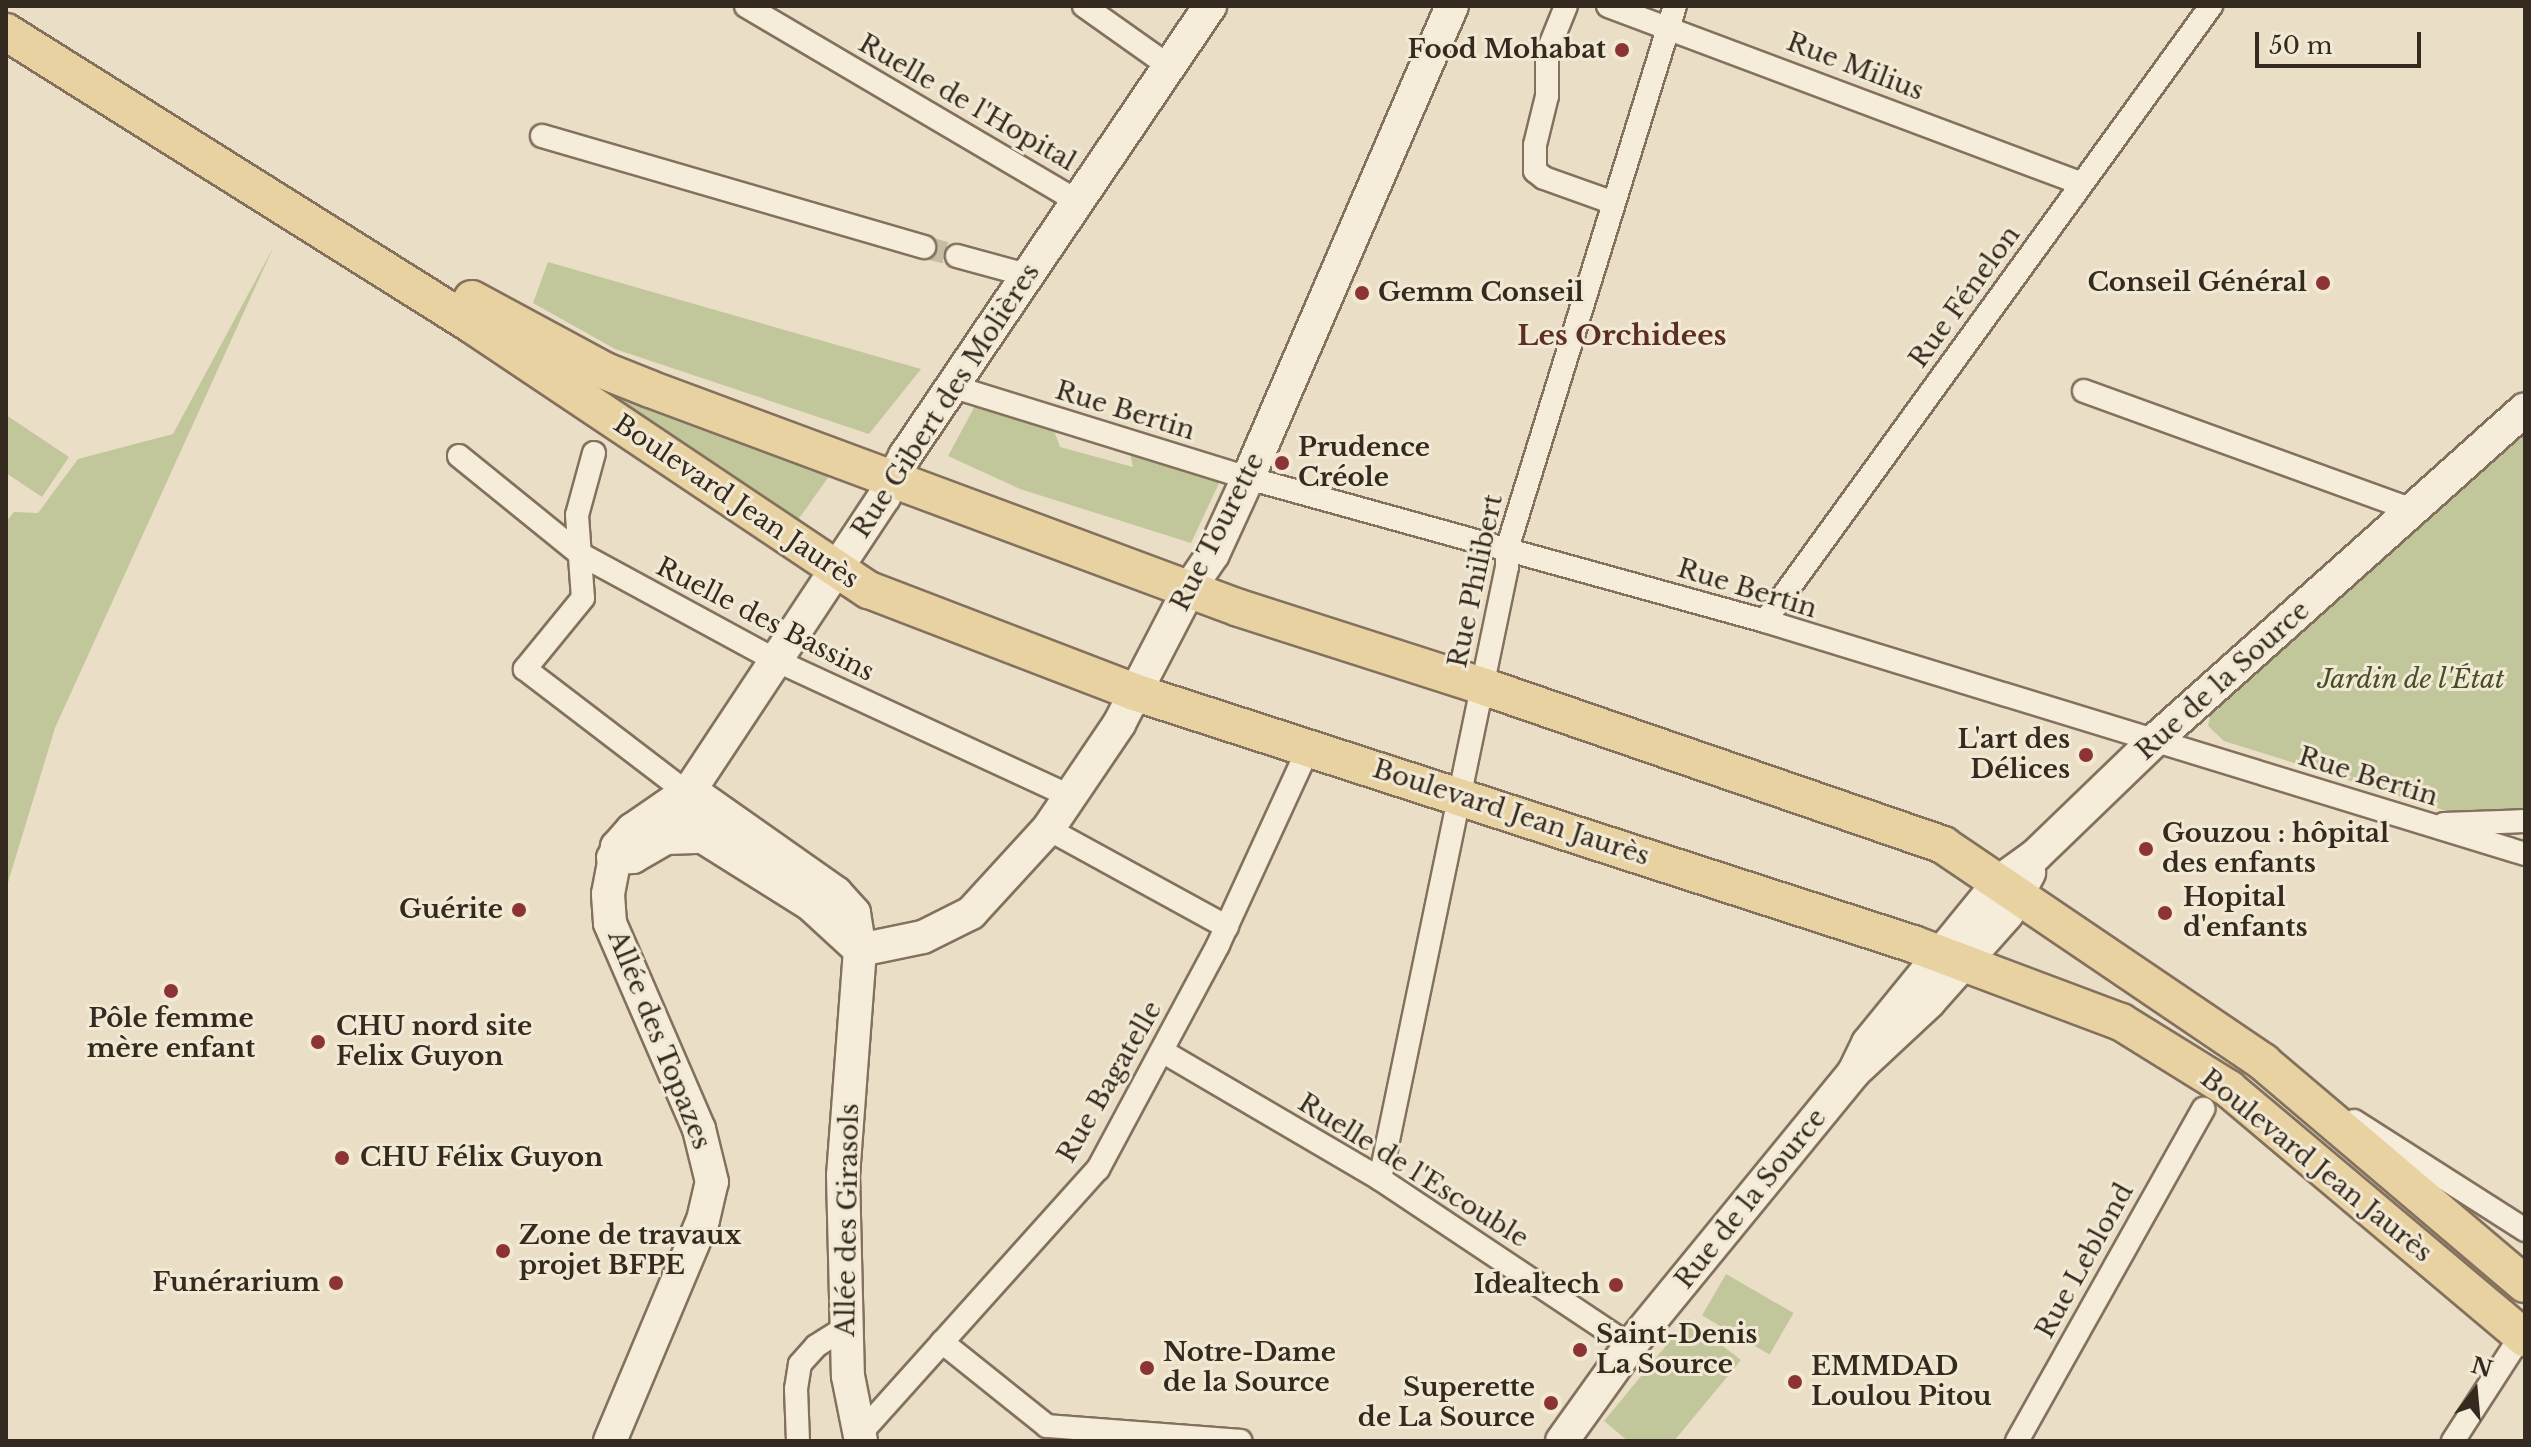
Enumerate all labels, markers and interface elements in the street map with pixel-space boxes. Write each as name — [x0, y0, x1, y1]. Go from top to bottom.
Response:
scale bar — [2259, 16, 2425, 66]
street label: Rue Milius — [1782, 27, 1928, 107]
street label: Ruelle de l'Hopital — [853, 28, 1081, 178]
text: 50 m — [2269, 31, 2332, 60]
place label: Food Mohabat — [1408, 34, 1606, 66]
marker: Food Mohabat — [1613, 41, 1631, 59]
street label: Rue Fénelon — [1903, 220, 2027, 374]
street label: Rue Gibert des Molières — [846, 258, 1046, 544]
place label: Conseil Général — [2087, 267, 2307, 299]
marker: Conseil Général — [2314, 274, 2332, 292]
place label: Gemm Conseil — [1378, 277, 1584, 309]
marker: Gemm Conseil — [1353, 284, 1371, 302]
district label: Les Orchidees — [1517, 319, 1727, 353]
street label: Rue Bertin — [1052, 375, 1198, 447]
street label: Boulevard Jean Jaurès — [608, 408, 864, 596]
place label: Prudence Créole — [1298, 432, 1430, 494]
street label: Rue Tourette — [1165, 447, 1271, 617]
marker: Prudence Créole — [1273, 454, 1291, 472]
street label: Rue Philibert — [1442, 492, 1510, 670]
street label: Ruelle des Bassins — [651, 552, 879, 688]
street label: Rue Bertin — [1674, 553, 1820, 625]
street label: Rue de la Source — [2130, 595, 2316, 767]
park label: Jardin de l'État — [2317, 664, 2505, 696]
place label: L'art des Délices — [1958, 724, 2070, 786]
street label: Rue Bertin — [2295, 741, 2441, 813]
marker: L'art des Délices — [2077, 746, 2095, 764]
street label: Boulevard Jean Jaurès — [1369, 754, 1653, 872]
place label: Gouzou : hôpital des enfants — [2162, 818, 2389, 880]
marker: Gouzou : hôpital des enfants — [2137, 840, 2155, 858]
place label: Hopital d'enfants — [2183, 882, 2308, 944]
place label: Guérite — [399, 894, 503, 926]
marker: Guérite — [510, 901, 528, 919]
marker: Hopital d'enfants — [2154, 902, 2176, 924]
street label: Allée des Topazes — [601, 926, 717, 1154]
marker: Pôle femme mère enfant — [162, 982, 180, 1000]
street label: Rue Bagatelle — [1051, 996, 1169, 1168]
place label: Pôle femme mère enfant — [87, 1003, 255, 1064]
place label: CHU nord site Felix Guyon — [336, 1011, 532, 1072]
marker: CHU nord site Felix Guyon — [307, 1031, 329, 1053]
street label: Boulevard Jean Jaurès — [2194, 1063, 2438, 1269]
street label: Ruelle de l'Escouble — [1292, 1087, 1534, 1255]
street label: Allée des Girasols — [830, 1103, 866, 1337]
street label: Rue de la Source — [1669, 1103, 1833, 1295]
place label: CHU Félix Guyon — [360, 1142, 604, 1174]
marker: CHU Félix Guyon — [331, 1147, 353, 1169]
street label: Rue Leblond — [2030, 1178, 2140, 1344]
place label: Zone de travaux projet BFPE — [519, 1220, 741, 1282]
marker: Zone de travaux projet BFPE — [494, 1242, 512, 1260]
place label: Funérarium — [152, 1267, 320, 1299]
place label: Idealtech — [1474, 1269, 1600, 1301]
marker: Funérarium — [327, 1274, 345, 1292]
marker: Idealtech — [1607, 1276, 1625, 1294]
place label: Saint-Denis La Source — [1596, 1319, 1757, 1380]
place label: Notre-Dame de la Source — [1163, 1337, 1336, 1398]
marker: Saint-Denis La Source — [1571, 1341, 1589, 1359]
place label: EMMDAD Loulou Pitou — [1811, 1351, 1992, 1412]
north arrow — [2435, 1351, 2515, 1431]
text: N — [2468, 1352, 2495, 1383]
marker: Notre-Dame de la Source — [1138, 1359, 1156, 1377]
place label: Superette de La Source — [1358, 1372, 1535, 1434]
marker: EMMDAD Loulou Pitou — [1786, 1373, 1804, 1391]
marker: Superette de La Source — [1542, 1394, 1560, 1412]

